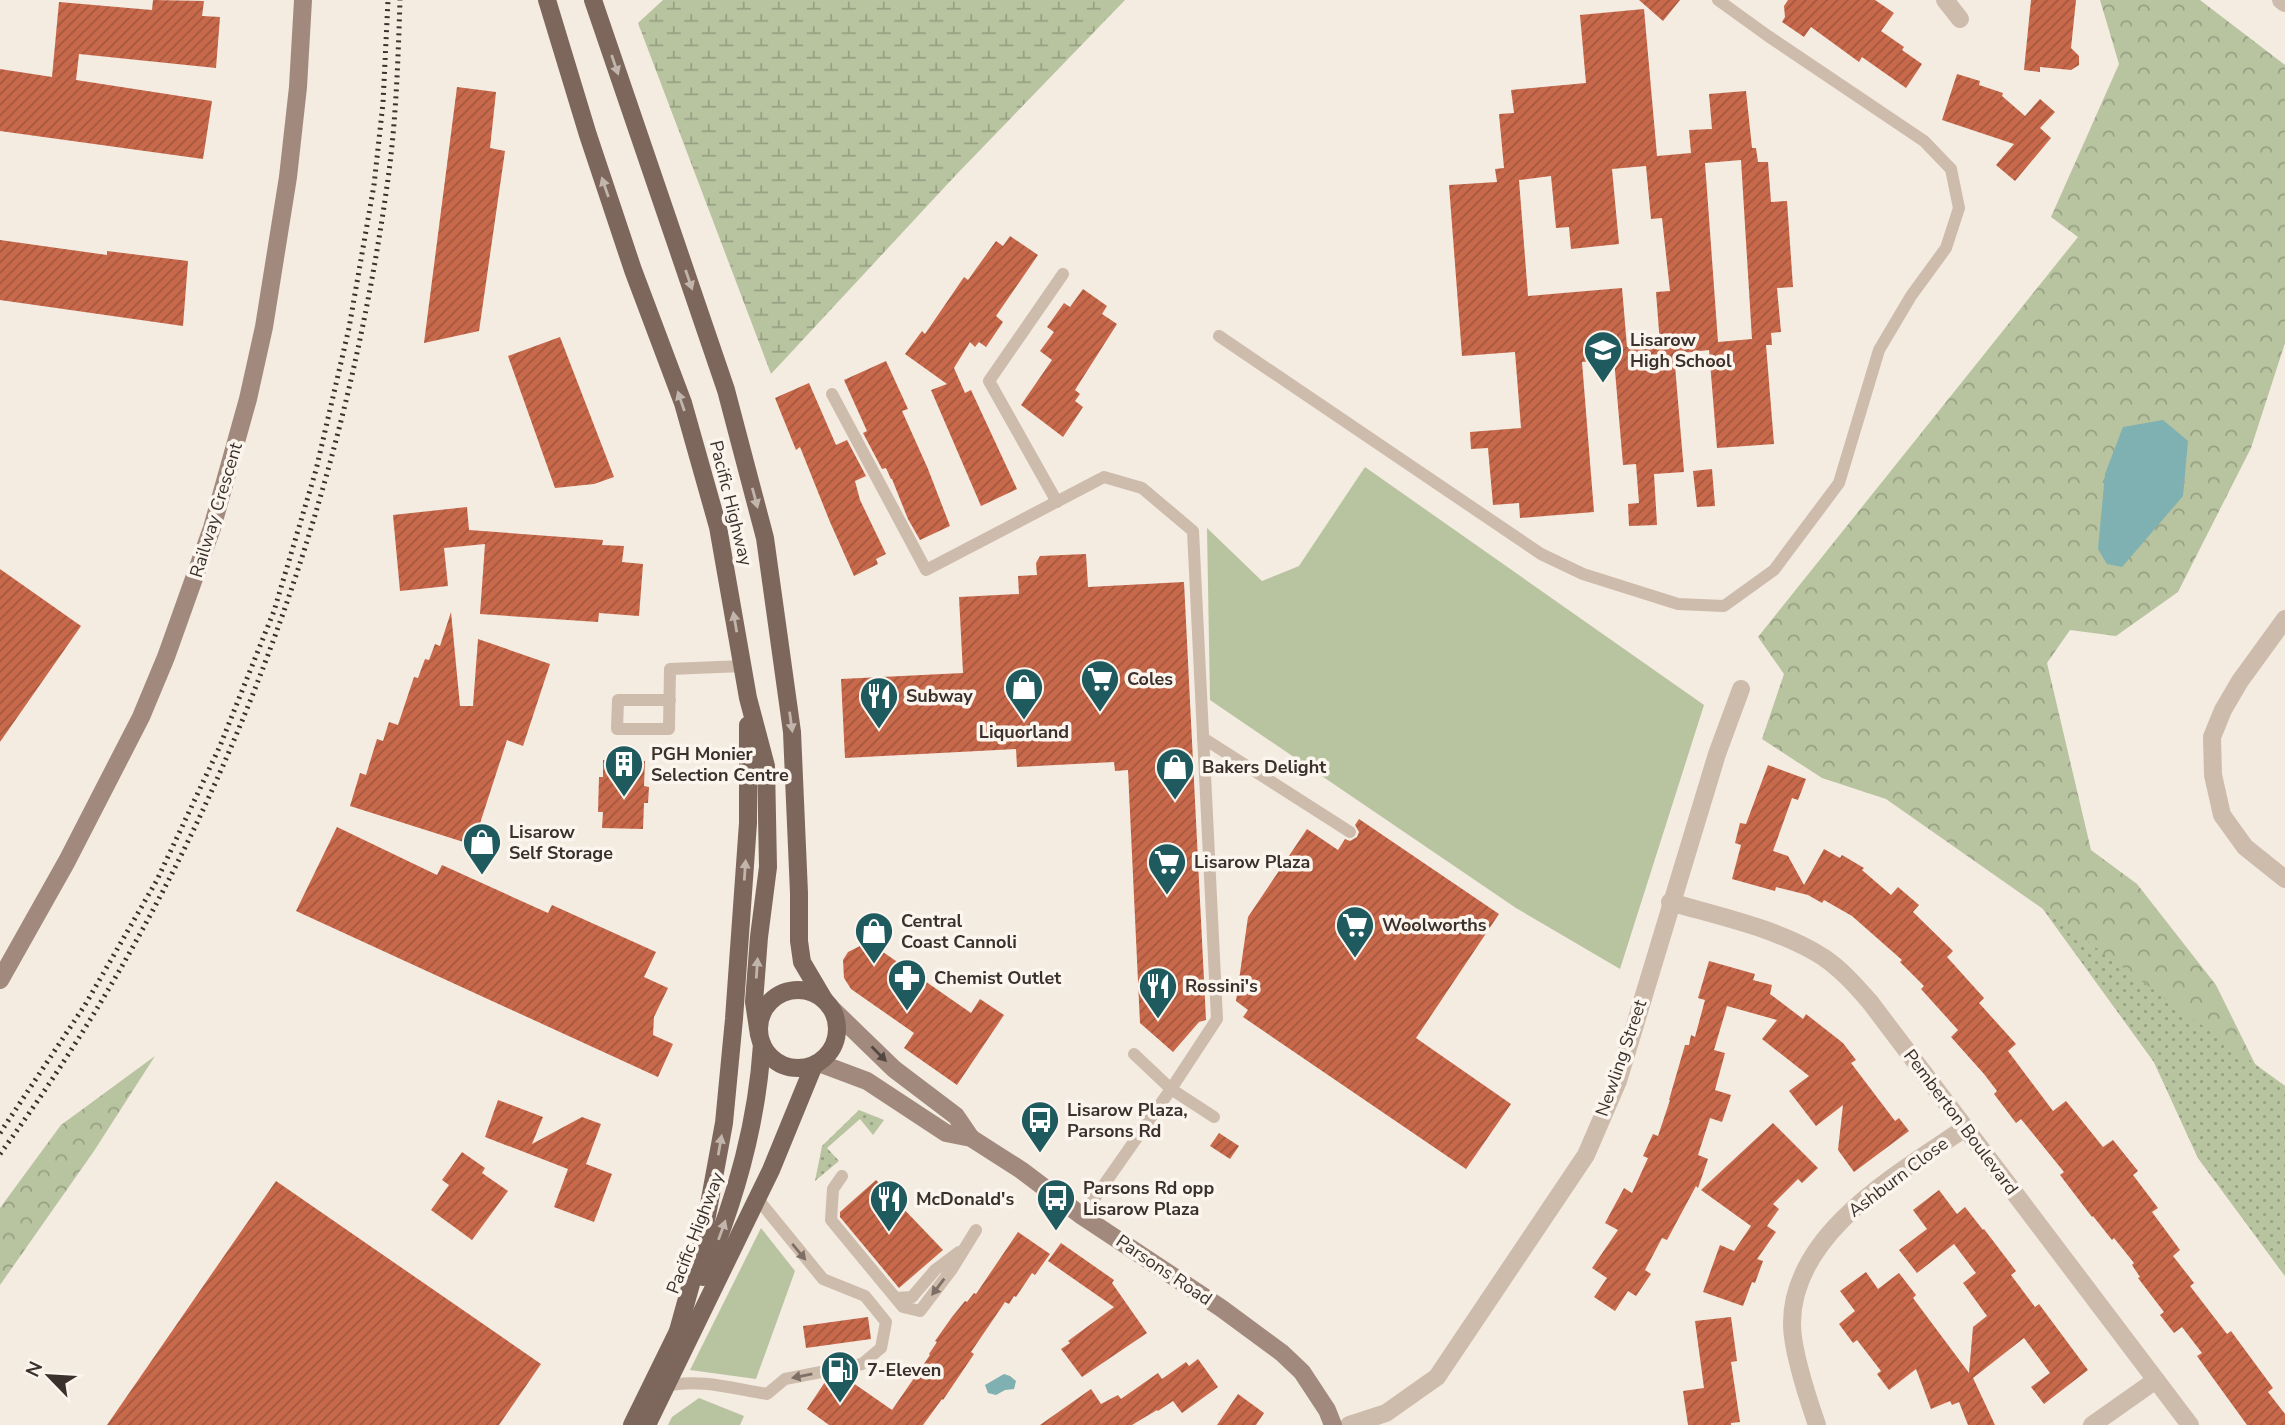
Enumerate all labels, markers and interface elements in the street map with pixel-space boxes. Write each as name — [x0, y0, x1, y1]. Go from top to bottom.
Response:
one-way arrow — [610, 54, 621, 75]
one-way arrow — [599, 176, 610, 197]
one-way arrow — [684, 270, 694, 291]
place label: Lisarow High School — [1630, 328, 1732, 373]
school or university icon: Lisarow High School — [1582, 329, 1624, 384]
one-way arrow — [675, 390, 686, 411]
street label: Pacific Highway — [704, 438, 758, 569]
street label: Railway Crescent — [184, 439, 248, 580]
one-way arrow — [750, 487, 760, 508]
one-way arrow — [729, 611, 740, 633]
supermarket icon: Coles — [1079, 658, 1121, 713]
shop icon: Liquorland — [1003, 666, 1045, 721]
place label: Coles — [1127, 667, 1173, 691]
restaurant icon: Subway — [858, 675, 900, 730]
place label: Subway — [906, 684, 973, 708]
one-way arrow — [786, 711, 797, 733]
place label: Liquorland — [979, 720, 1069, 744]
place label: PGH Monier Selection Centre — [651, 742, 789, 787]
building icon: PGH Monier Selection Centre — [603, 743, 645, 798]
shop icon: Bakers Delight — [1154, 746, 1196, 801]
place label: Bakers Delight — [1202, 755, 1326, 779]
place label: Lisarow Self Storage — [509, 820, 613, 865]
shop icon: Lisarow Self Storage — [461, 821, 503, 876]
supermarket icon: Lisarow Plaza — [1146, 841, 1188, 896]
place label: Lisarow Plaza — [1194, 850, 1310, 874]
one-way arrow — [740, 858, 751, 880]
supermarket icon: Woolworths — [1334, 904, 1376, 959]
place label: Central Coast Cannoli — [901, 909, 1017, 954]
shop icon: Central Coast Cannoli — [853, 910, 895, 965]
place label: Woolworths — [1382, 913, 1487, 937]
one-way arrow — [752, 956, 763, 978]
pharmacy icon: Chemist Outlet — [886, 957, 928, 1012]
restaurant icon: Rossini's — [1137, 965, 1179, 1020]
place label: Chemist Outlet — [934, 966, 1061, 990]
place label: Rossini's — [1185, 974, 1258, 998]
street label: Newling Street — [1590, 996, 1652, 1120]
street label: Pemberton Boulevard — [1898, 1044, 2024, 1200]
one-way arrow — [871, 1045, 887, 1062]
place label: Lisarow Plaza, Parsons Rd — [1067, 1098, 1188, 1143]
bus stop icon: Lisarow Plaza, Parsons Rd — [1019, 1099, 1061, 1154]
street label: Ashburn Close — [1843, 1131, 1953, 1223]
one-way arrow — [715, 1134, 726, 1156]
street label: Pacific Highway — [661, 1168, 729, 1297]
place label: Parsons Rd opp Lisarow Plaza — [1083, 1176, 1214, 1221]
bus stop icon: Parsons Rd opp Lisarow Plaza — [1035, 1177, 1077, 1232]
restaurant icon: McDonald's — [868, 1178, 910, 1233]
place label: McDonald's — [916, 1187, 1014, 1211]
one-way arrow — [717, 1219, 728, 1240]
street label: Parsons Road — [1111, 1229, 1217, 1311]
one-way arrow — [792, 1242, 807, 1260]
one-way arrow — [932, 1278, 946, 1296]
north arrow — [14, 1341, 84, 1411]
fuel station icon: 7-Eleven — [819, 1349, 861, 1404]
text: N — [20, 1357, 49, 1381]
place label: 7-Eleven — [867, 1358, 941, 1382]
one-way arrow — [791, 1370, 813, 1381]

